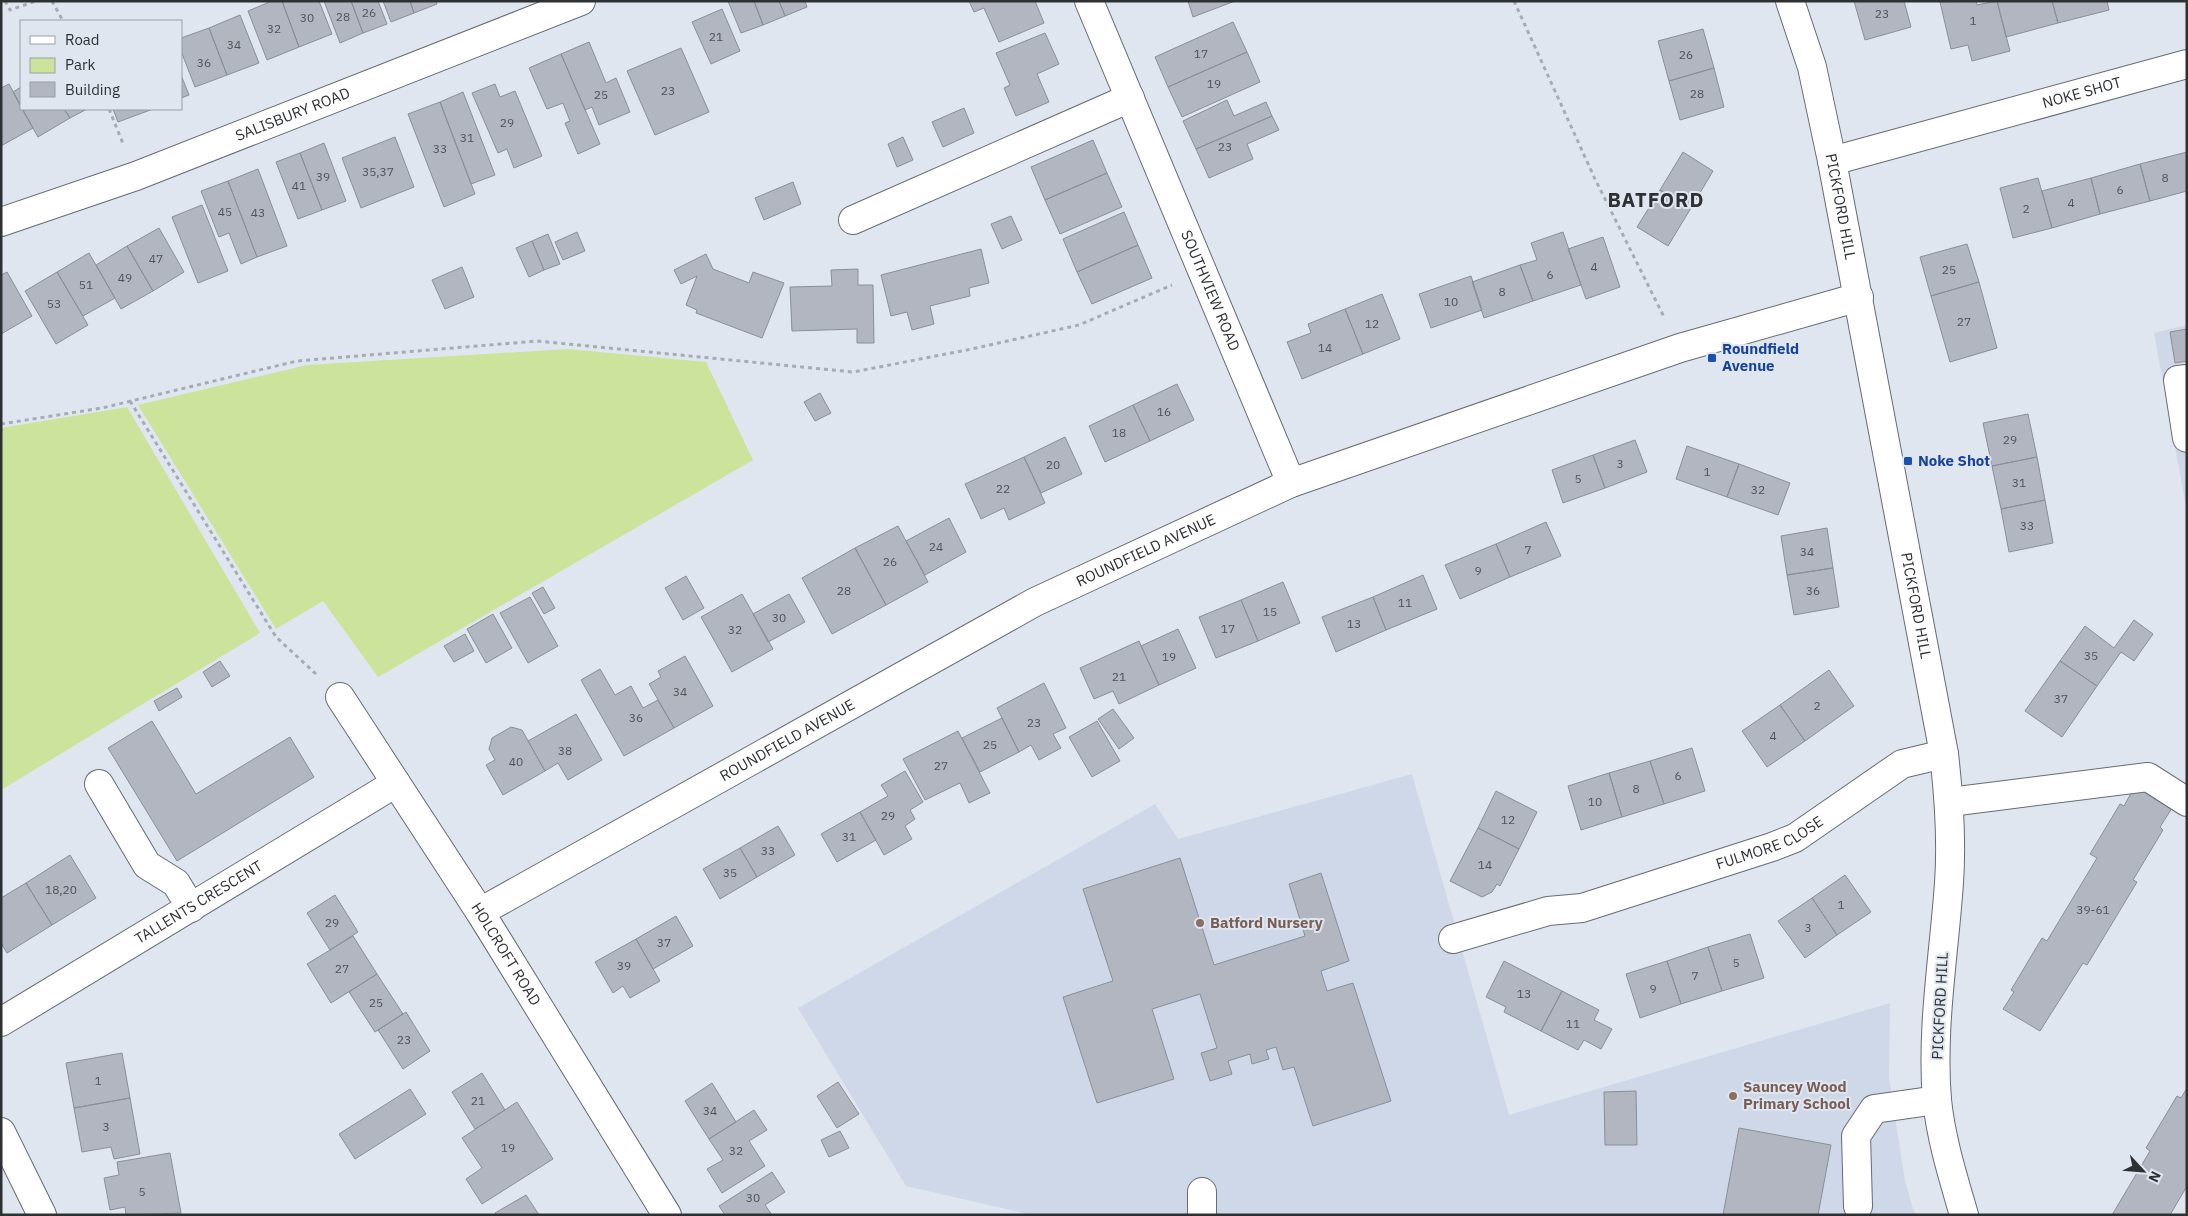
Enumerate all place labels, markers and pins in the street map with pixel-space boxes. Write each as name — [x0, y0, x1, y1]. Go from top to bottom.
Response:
place label: Roundfield Avenue — [1722, 339, 1799, 375]
marker: Roundfield Avenue — [1706, 352, 1718, 364]
place label: Noke Shot — [1918, 451, 1990, 470]
marker: Noke Shot — [1902, 455, 1914, 467]
place label: Batford Nursery — [1210, 913, 1323, 932]
marker: Batford Nursery — [1194, 917, 1206, 929]
place label: Sauncey Wood Primary School — [1743, 1077, 1851, 1113]
marker: Sauncey Wood Primary School — [1727, 1090, 1739, 1102]

